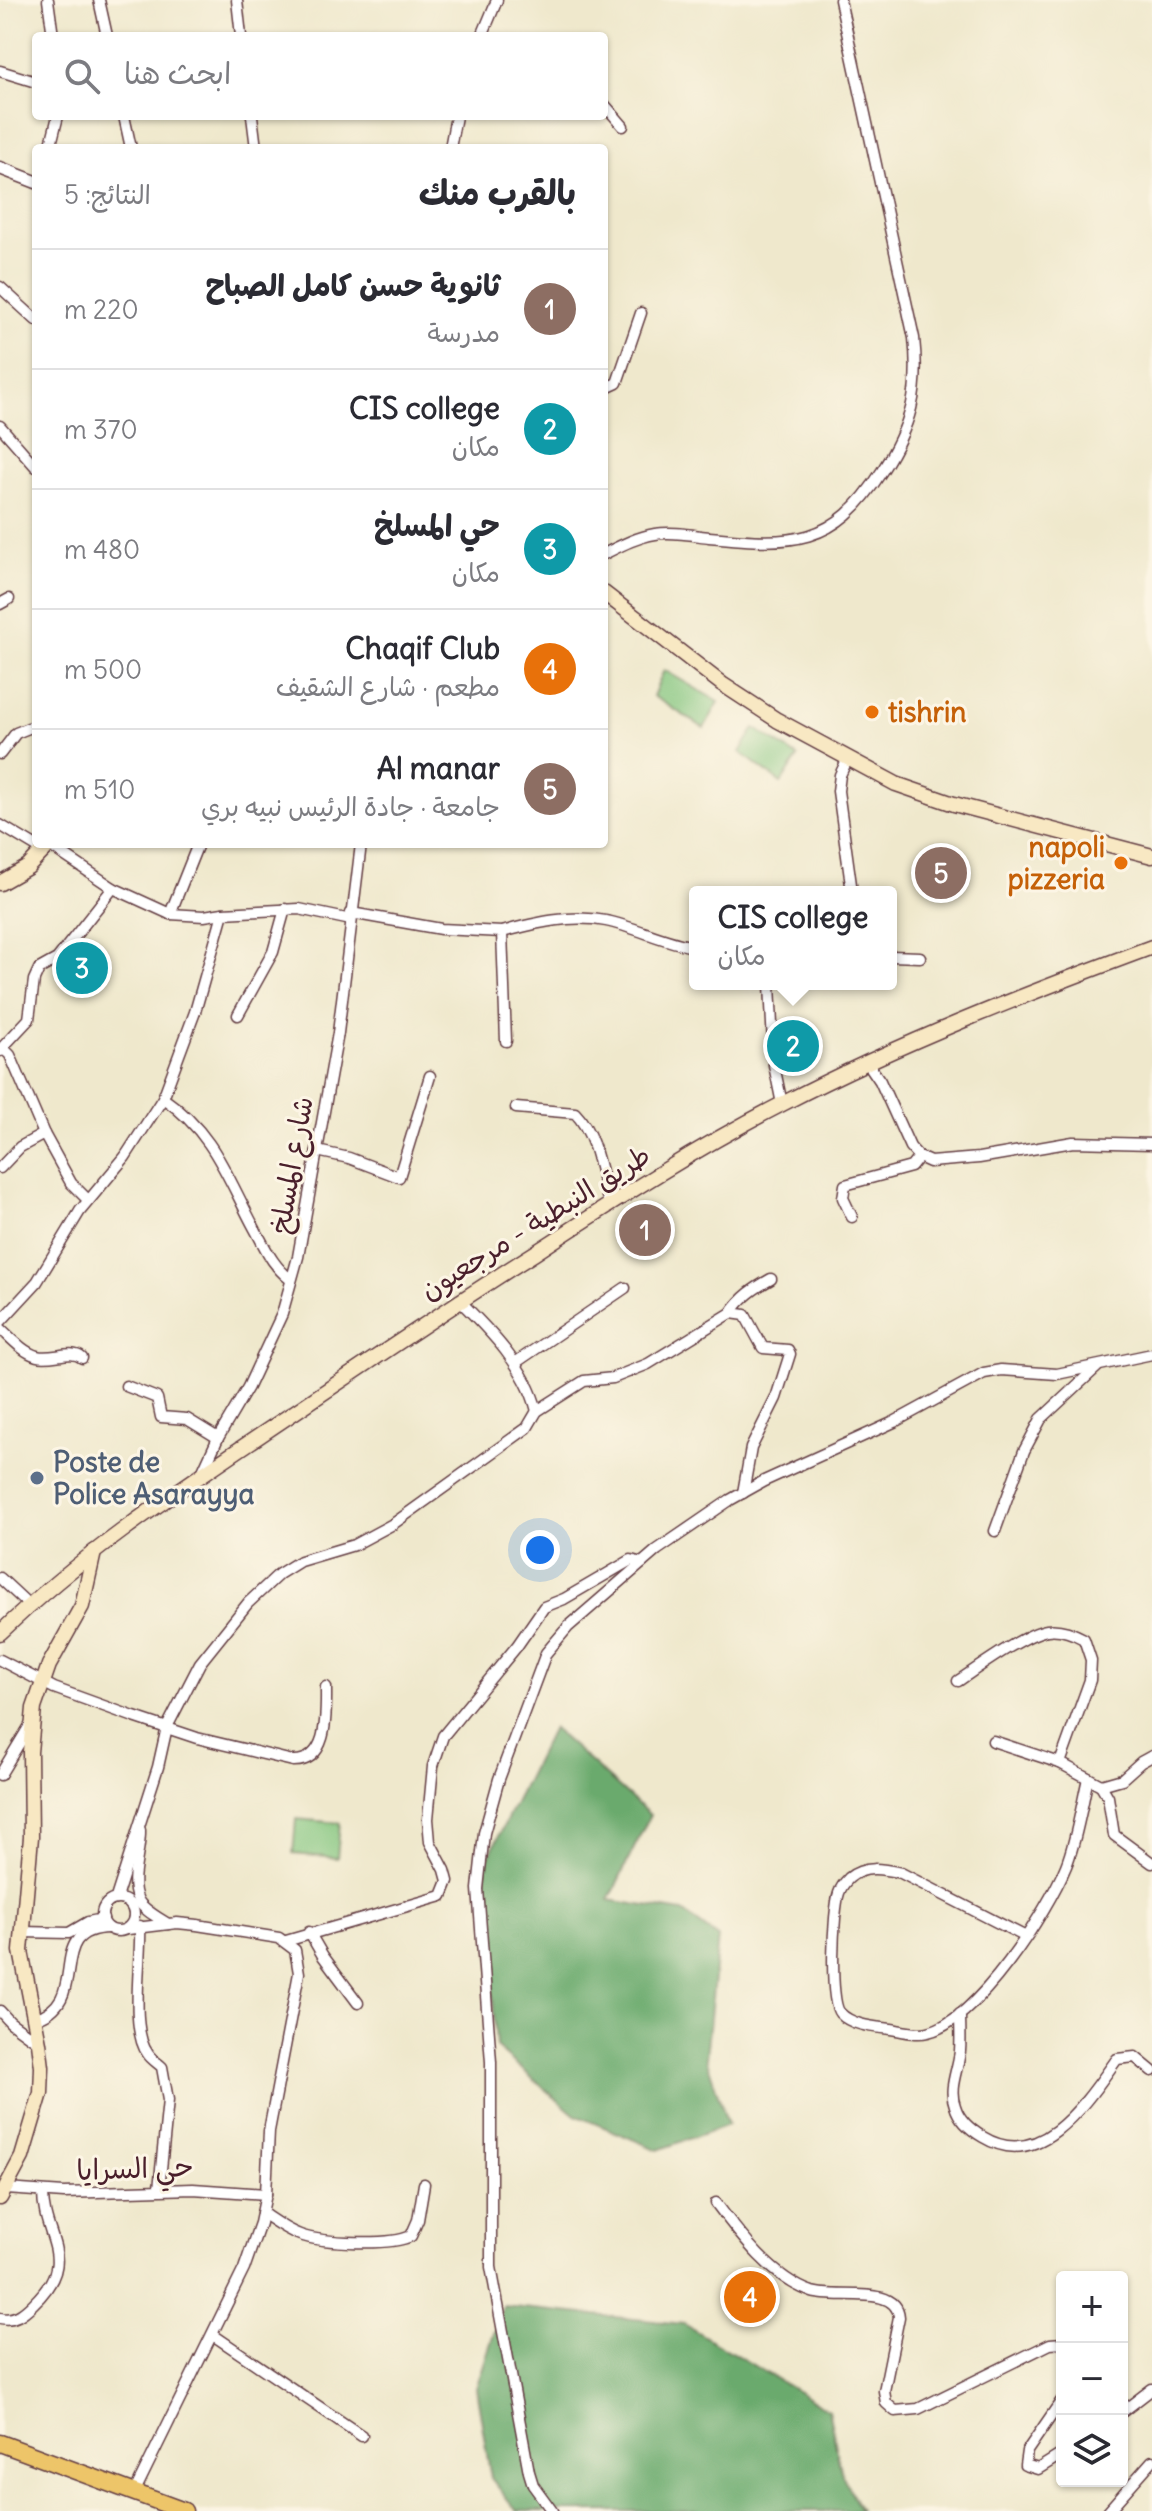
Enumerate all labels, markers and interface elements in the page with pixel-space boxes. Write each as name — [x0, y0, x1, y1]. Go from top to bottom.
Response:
search box — [32, 32, 608, 120]
icon: search — [60, 54, 104, 98]
text: ابحث هنا — [124, 54, 231, 92]
text: بالقرب منك — [419, 171, 576, 214]
text: النتائج: 5 — [64, 178, 151, 211]
text: ثانوية حسن كامل الصباح — [205, 266, 500, 304]
text: 220 m — [64, 293, 139, 326]
text: 1 — [545, 293, 555, 326]
text: مدرسة — [428, 316, 500, 349]
text: CIS college — [349, 389, 500, 427]
text: 370 m — [64, 413, 138, 446]
text: 2 — [543, 413, 557, 446]
text: مكان — [452, 430, 500, 463]
text: حي المسلخ — [374, 506, 500, 544]
text: 480 m — [64, 533, 140, 566]
text: 3 — [543, 533, 557, 566]
text: مكان — [452, 556, 500, 589]
text: Chaqif Club — [345, 629, 500, 667]
text: 500 m — [64, 653, 142, 686]
text: 4 — [542, 653, 558, 686]
text: مطعم · شارع الشقيف — [276, 670, 500, 703]
place label: tishrin — [888, 694, 967, 730]
marker: tishrin — [863, 703, 881, 721]
text: Al manar — [377, 749, 500, 787]
text: 510 m — [64, 773, 135, 806]
text: 5 — [543, 773, 557, 806]
text: جامعة · جادة الرئيس نبيه بري — [201, 790, 500, 823]
place label: napoli pizzeria — [1008, 829, 1105, 897]
pin: 5 — [915, 843, 967, 903]
marker: napoli pizzeria — [1112, 854, 1130, 872]
popup — [689, 886, 897, 990]
text: CIS college — [717, 898, 869, 936]
pin: 3 — [56, 938, 108, 998]
text: مكان — [717, 939, 766, 972]
pin: 2 — [767, 1016, 819, 1076]
street label: شارع المسلخ — [261, 1094, 323, 1237]
street label: طريق النبطية - مرجعيون — [413, 1137, 657, 1308]
pin: 1 — [619, 1200, 671, 1260]
place label: Poste de Police Asarayya — [53, 1444, 255, 1512]
marker: Poste de Police Asarayya — [28, 1469, 46, 1487]
your location — [520, 1530, 560, 1570]
street label: حي السرايا — [76, 2148, 195, 2195]
pin: 4 — [724, 2267, 776, 2327]
map controls — [1056, 2271, 1128, 2487]
button: + — [1056, 2271, 1128, 2343]
button: − — [1056, 2343, 1128, 2415]
button: layers — [1056, 2415, 1128, 2487]

